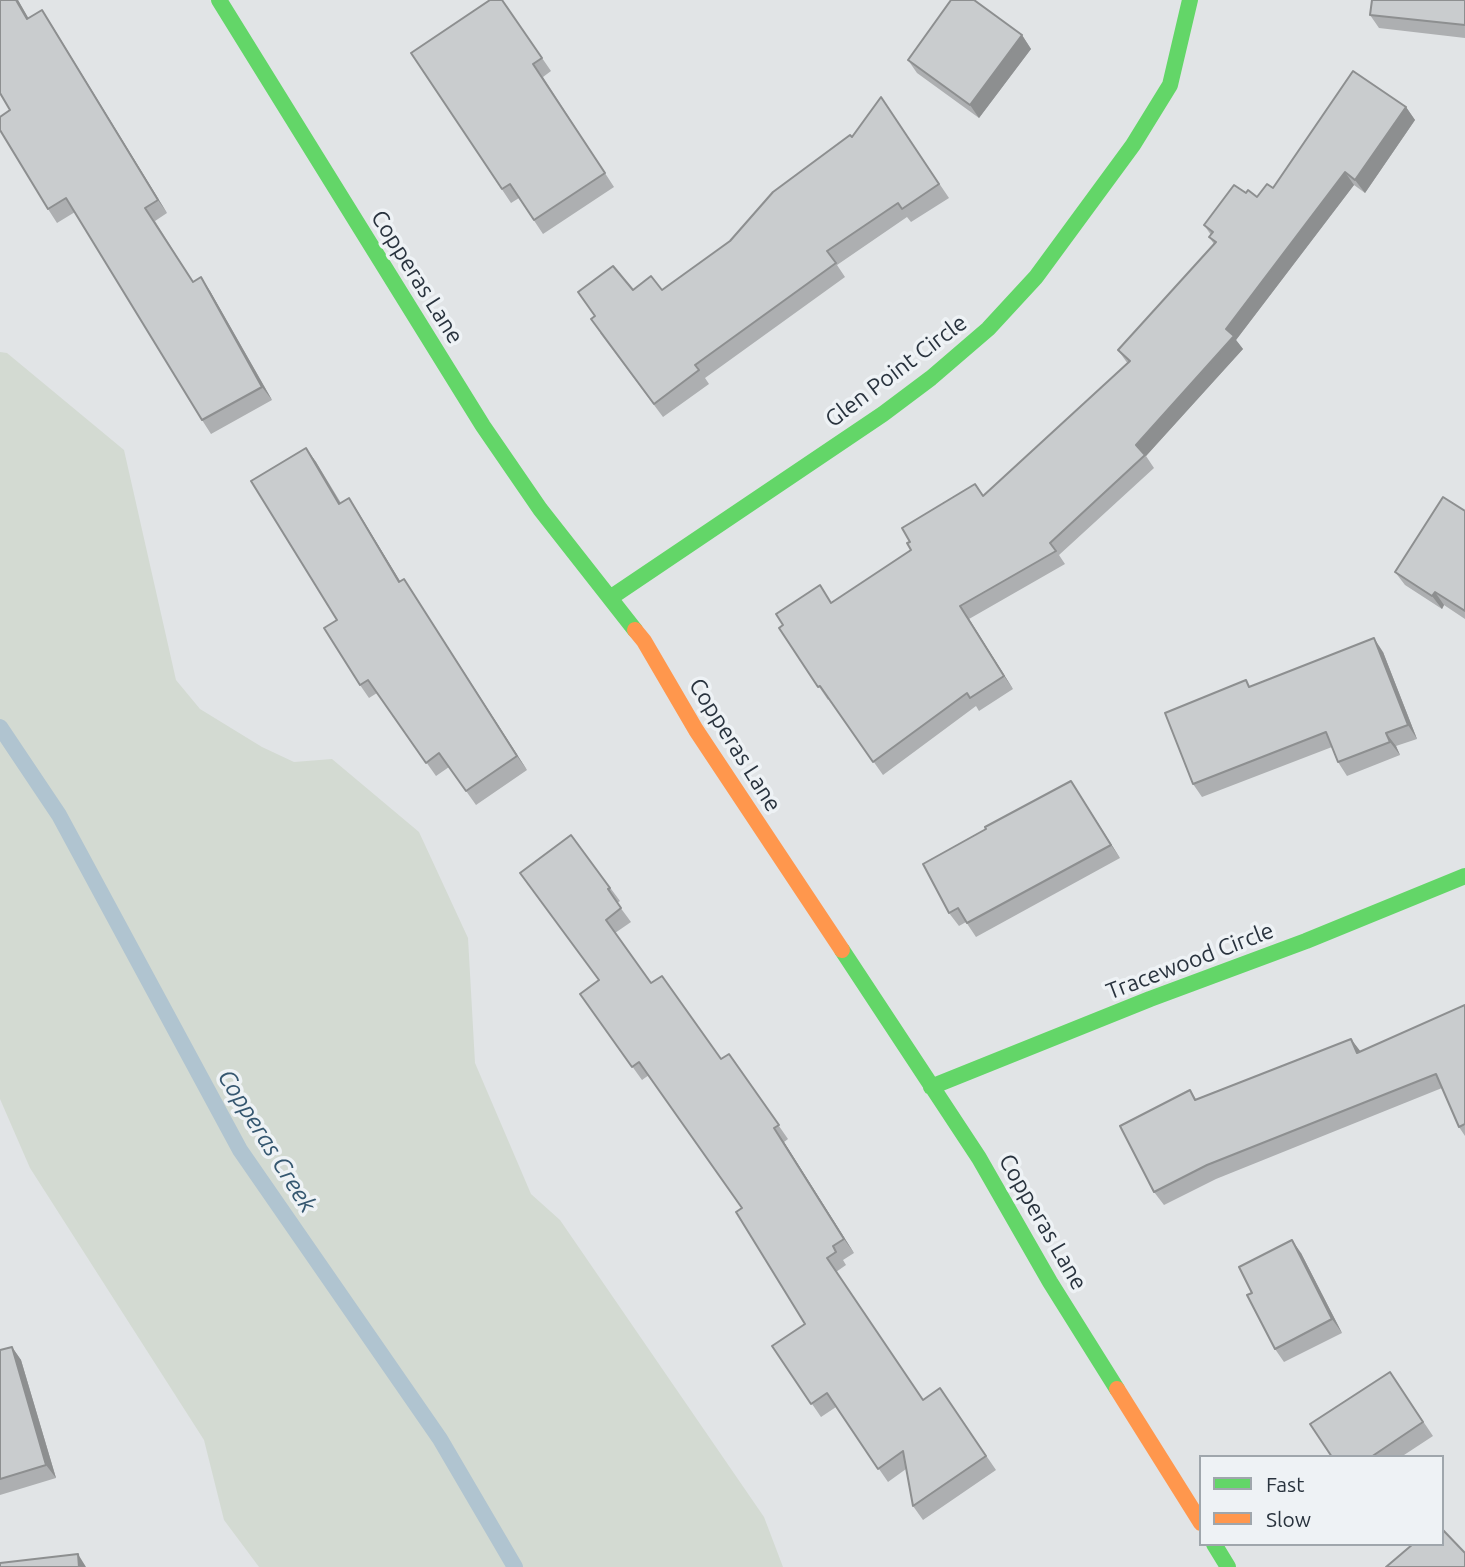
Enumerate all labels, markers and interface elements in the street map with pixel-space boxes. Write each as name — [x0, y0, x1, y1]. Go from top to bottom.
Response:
street label: Copperas Lane — [365, 205, 469, 349]
street label: Glen Point Circle — [820, 309, 972, 433]
street label: Copperas Lane — [683, 673, 787, 817]
street label: Tracewood Circle — [1102, 916, 1278, 1006]
water label: Copperas Creek — [212, 1064, 322, 1218]
street label: Copperas Lane — [993, 1149, 1093, 1295]
legend — [1199, 1455, 1444, 1546]
text: Fast — [1266, 1472, 1304, 1496]
text: Slow — [1266, 1507, 1311, 1531]

